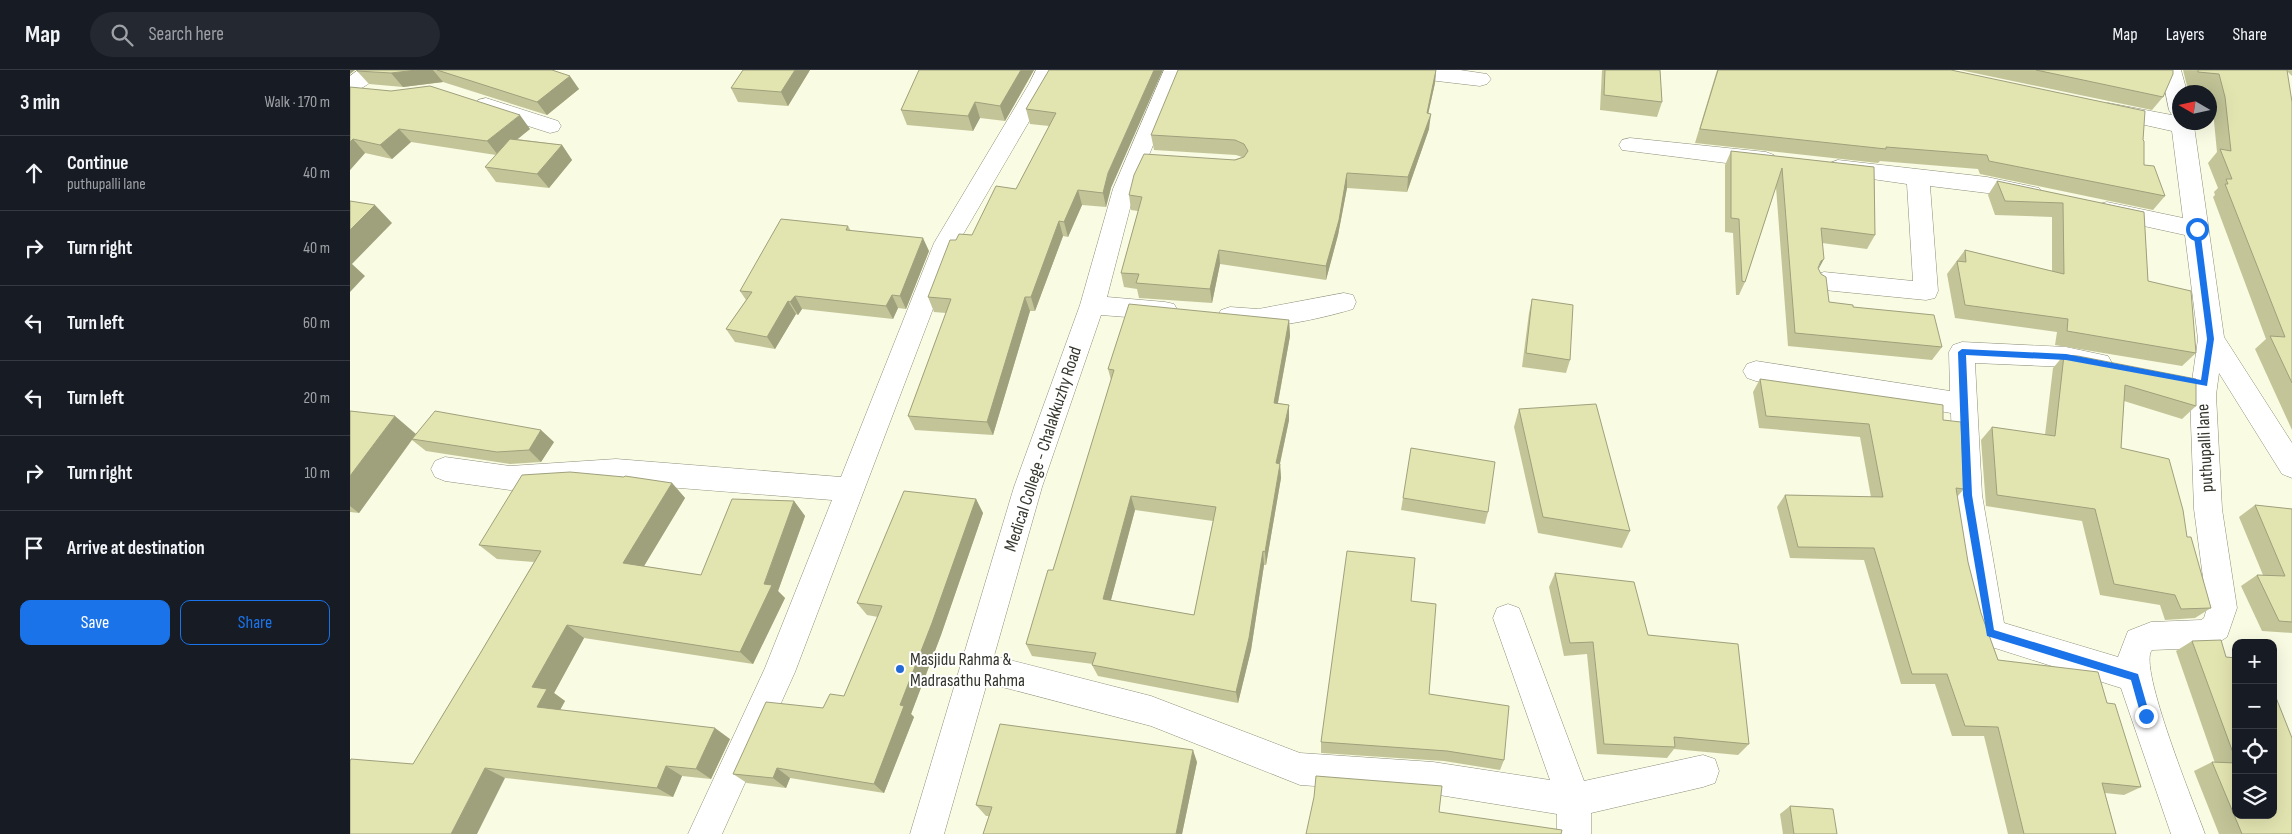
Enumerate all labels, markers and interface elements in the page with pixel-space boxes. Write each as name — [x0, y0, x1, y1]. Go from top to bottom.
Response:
search box — [90, 12, 440, 57]
text: Map — [25, 20, 60, 49]
icon: search — [108, 21, 136, 49]
text: Search here — [148, 23, 224, 46]
text: Map — [2113, 24, 2138, 45]
text: Layers — [2166, 24, 2205, 45]
text: Share — [2233, 24, 2267, 45]
north arrow — [2172, 85, 2217, 130]
text: 3 min — [20, 90, 60, 115]
text: Walk · 170 m — [265, 93, 330, 112]
text: Continue — [67, 152, 128, 175]
icon: ahead — [20, 159, 48, 187]
text: 40 m — [303, 164, 330, 183]
text: puthupalli lane — [67, 175, 146, 194]
route start — [2186, 218, 2209, 241]
icon: right — [20, 234, 48, 262]
text: Turn right — [67, 237, 132, 260]
text: 40 m — [303, 239, 330, 258]
icon: left — [20, 309, 48, 337]
text: Turn left — [67, 312, 124, 335]
text: 60 m — [303, 314, 330, 333]
street label: Medical College - Chalakkuzhy Road — [1000, 344, 1086, 554]
icon: left — [20, 384, 48, 412]
text: Turn left — [67, 387, 124, 410]
text: 20 m — [303, 389, 330, 408]
street label: puthupalli lane — [2192, 403, 2218, 493]
icon: right — [20, 459, 48, 487]
text: Turn right — [67, 462, 132, 485]
text: 10 m — [304, 464, 330, 483]
icon: arrive — [20, 534, 48, 562]
text: Arrive at destination — [67, 537, 205, 560]
button: Save — [20, 600, 170, 645]
button: Share — [180, 600, 330, 645]
map controls — [2232, 639, 2277, 819]
button: + — [2232, 639, 2277, 684]
place label: Masjidu Rahma & Madrasathu Rahma — [910, 649, 1025, 691]
marker: Masjidu Rahma & Madrasathu Rahma — [894, 663, 906, 675]
button: − — [2232, 684, 2277, 729]
route end — [2135, 705, 2158, 728]
button: locate — [2232, 729, 2277, 774]
button: layers — [2232, 774, 2277, 819]

